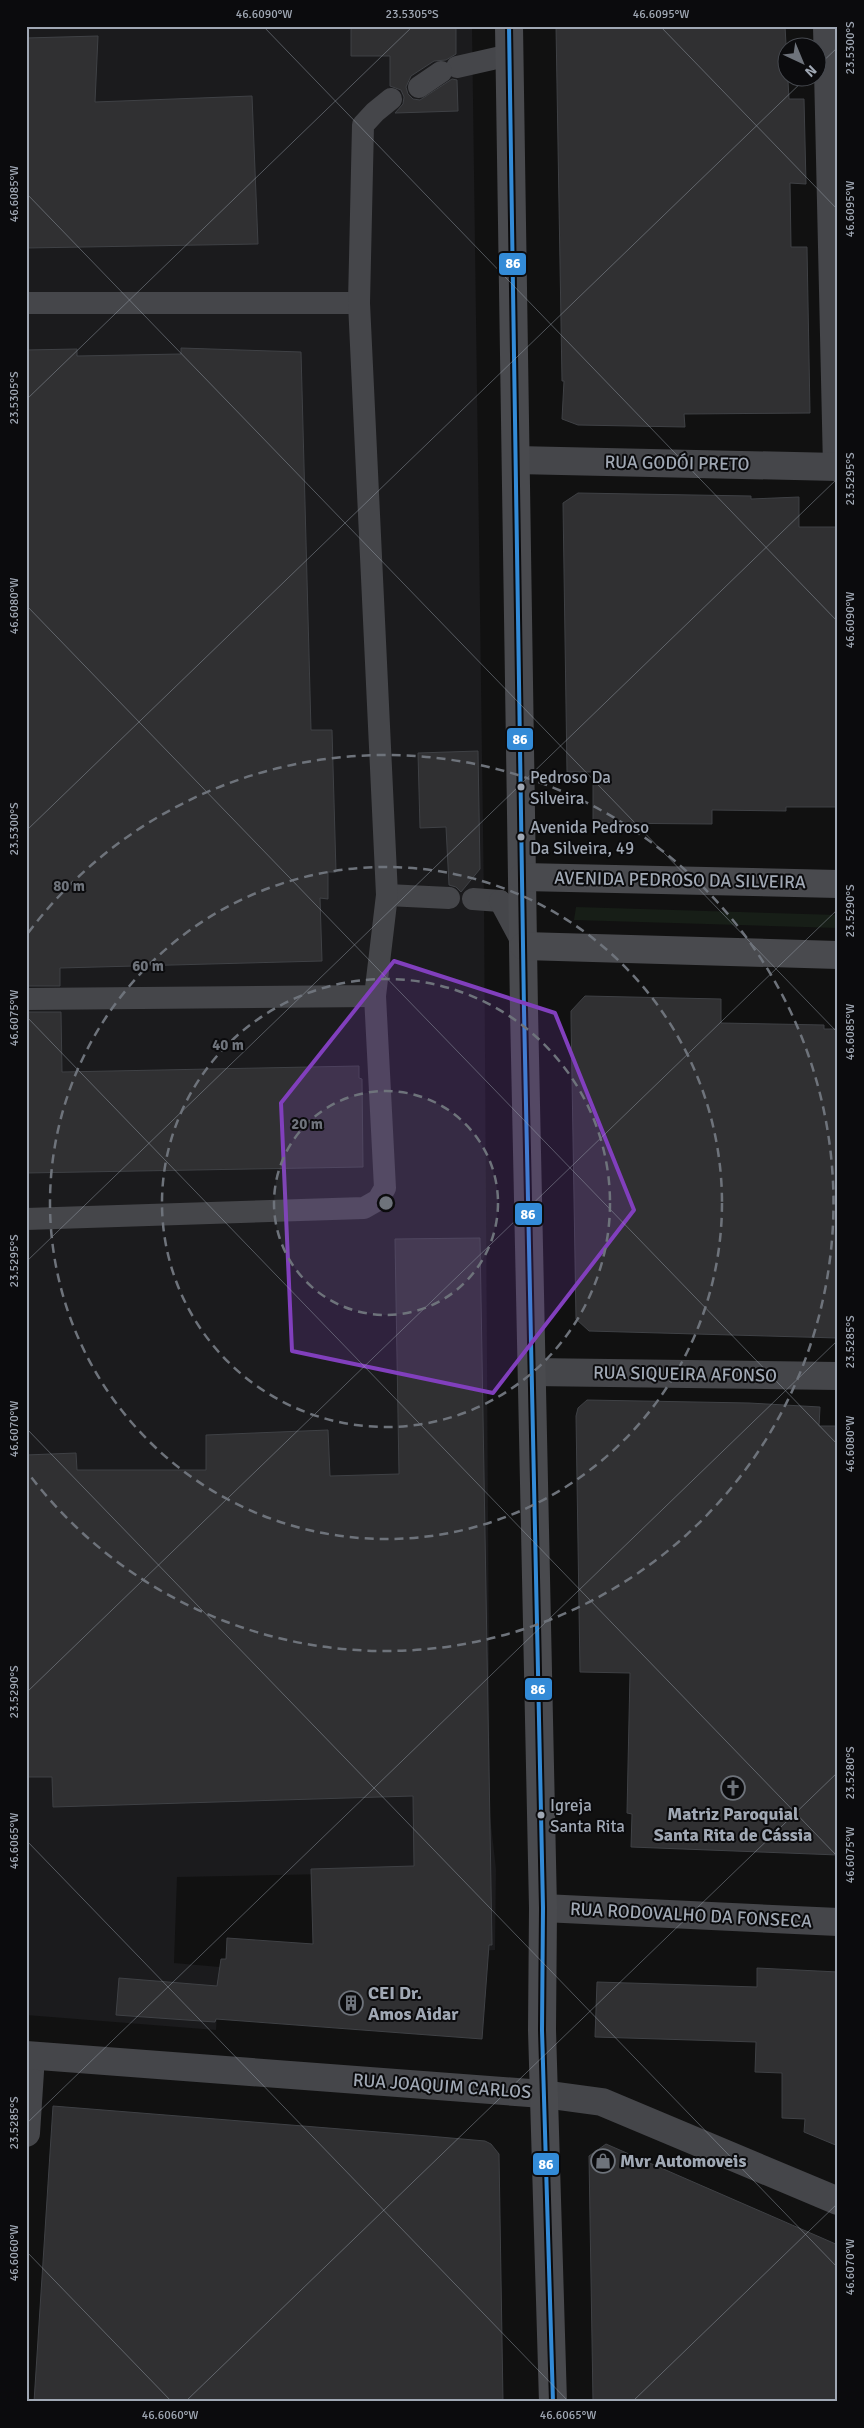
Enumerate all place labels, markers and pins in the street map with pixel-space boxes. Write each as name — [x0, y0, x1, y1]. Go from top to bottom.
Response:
place label: Pedroso Da Silveira — [530, 767, 611, 809]
marker: Pedroso Da Silveira — [516, 782, 526, 792]
place label: Avenida Pedroso Da Silveira, 49 — [530, 817, 649, 859]
marker: Avenida Pedroso Da Silveira, 49 — [516, 832, 526, 842]
centre of rings — [377, 1194, 395, 1212]
church icon: Matriz Paroquial Santa Rita de Cássia — [720, 1775, 746, 1801]
place label: Igreja Santa Rita — [550, 1795, 625, 1837]
place label: Matriz Paroquial Santa Rita de Cássia — [654, 1803, 812, 1846]
marker: Igreja Santa Rita — [536, 1810, 546, 1820]
place label: CEI Dr. Amos Aidar — [368, 1982, 459, 2025]
building icon: CEI Dr. Amos Aidar — [338, 1990, 364, 2016]
shop icon: Mvr Automoveis — [590, 2148, 616, 2174]
place label: Mvr Automoveis — [620, 2150, 746, 2172]

